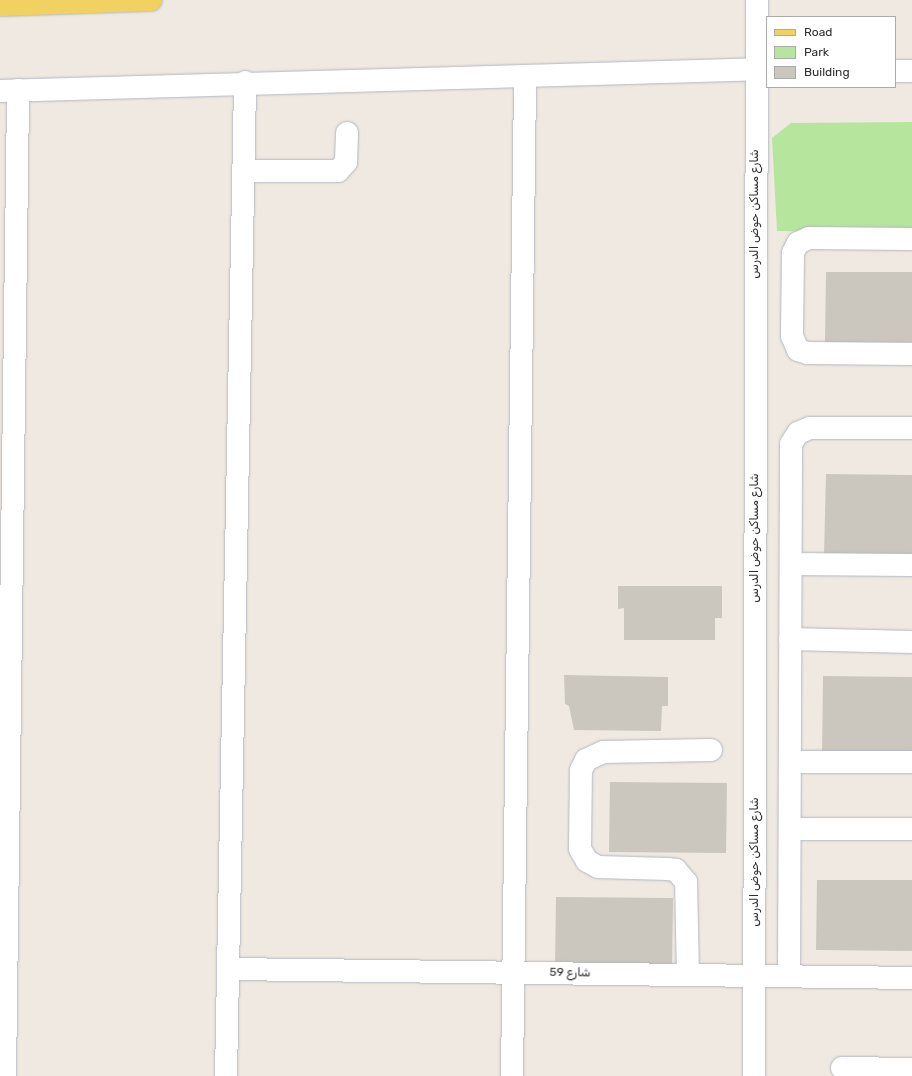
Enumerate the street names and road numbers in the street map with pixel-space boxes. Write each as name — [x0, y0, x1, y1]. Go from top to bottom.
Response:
street label: شارع مساكن حوض الدرس — [748, 149, 762, 279]
street label: شارع مساكن حوض الدرس — [748, 473, 762, 603]
street label: شارع مساكن حوض الدرس — [748, 797, 762, 927]
street label: شارع 59 — [549, 965, 591, 981]

